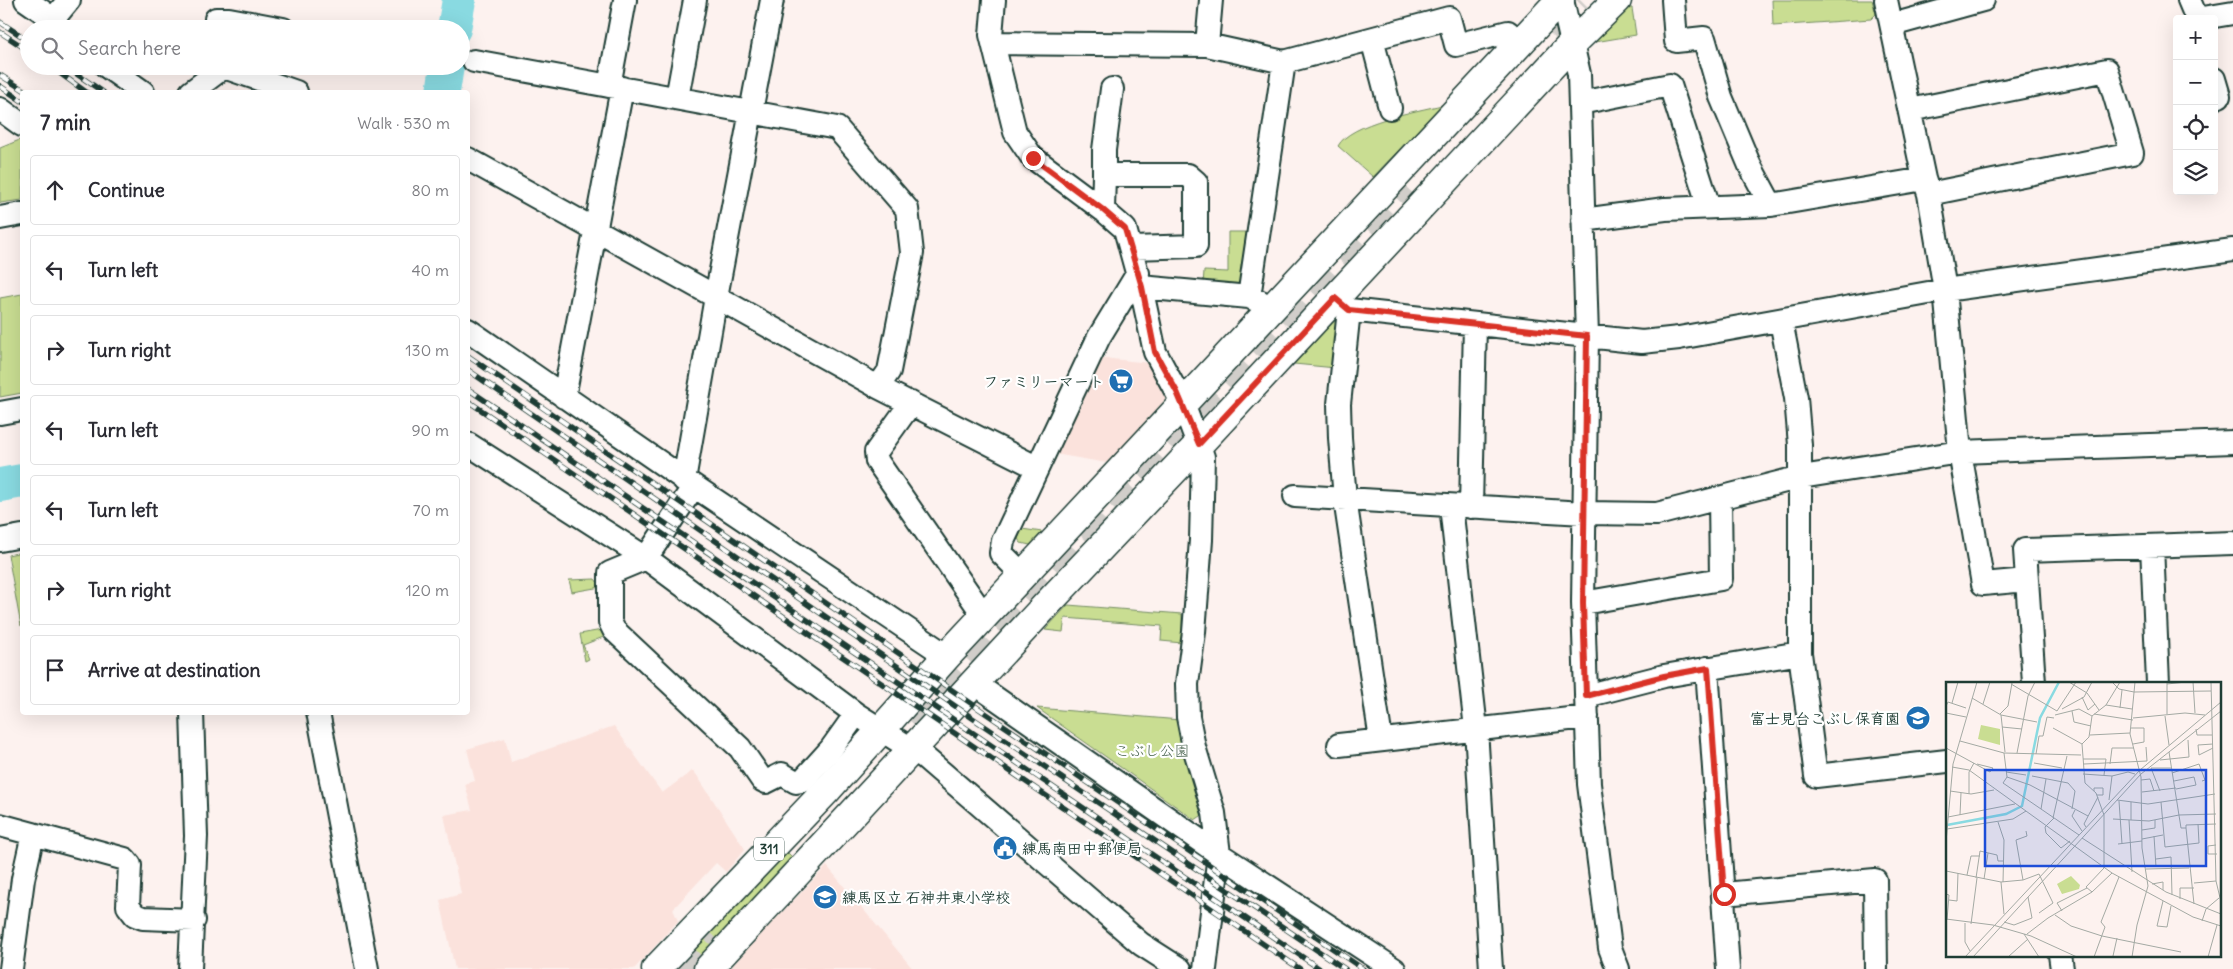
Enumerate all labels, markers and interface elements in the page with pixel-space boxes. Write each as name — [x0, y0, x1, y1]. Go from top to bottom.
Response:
map controls — [2173, 15, 2218, 195]
button: + — [2173, 15, 2218, 60]
search box — [20, 20, 470, 75]
icon: search — [38, 34, 66, 62]
text: Search here — [78, 36, 181, 60]
button: − — [2173, 60, 2218, 105]
button: locate — [2173, 105, 2218, 150]
text: 7 min — [40, 109, 91, 136]
text: Walk · 530 m — [357, 113, 450, 133]
route end — [1022, 147, 1045, 170]
button: layers — [2173, 150, 2218, 195]
icon: ahead — [41, 176, 69, 204]
text: Continue — [88, 178, 165, 202]
text: 80 m — [411, 180, 449, 200]
icon: left — [41, 256, 69, 284]
text: Turn left — [88, 258, 158, 282]
text: 40 m — [411, 260, 449, 280]
icon: right — [41, 336, 69, 364]
text: Turn right — [88, 338, 171, 362]
text: 130 m — [405, 340, 449, 360]
supermarket icon: ファミリーマート — [1108, 368, 1134, 394]
place label: ファミリーマート — [983, 372, 1104, 391]
icon: left — [41, 416, 69, 444]
text: Turn left — [88, 418, 158, 442]
text: 90 m — [411, 420, 449, 440]
icon: left — [41, 496, 69, 524]
text: Turn left — [88, 498, 158, 522]
text: 70 m — [413, 500, 449, 520]
icon: right — [41, 576, 69, 604]
text: Turn right — [88, 578, 171, 602]
text: 120 m — [406, 580, 449, 600]
icon: arrive — [41, 656, 69, 684]
text: Arrive at destination — [88, 658, 261, 682]
inset map — [1946, 682, 2220, 956]
school or university icon: 富士見台こぶし保育園 — [1905, 705, 1931, 731]
place label: 富士見台こぶし保育園 — [1750, 709, 1900, 728]
park label: こぶし公園 — [1114, 741, 1190, 760]
public building icon: 練馬南田中郵便局 — [992, 835, 1018, 861]
road number: 311 — [754, 838, 784, 861]
place label: 練馬南田中郵便局 — [1022, 839, 1142, 858]
route start — [1713, 883, 1736, 906]
school or university icon: 練馬区立 石神井東小学校 — [812, 884, 838, 910]
place label: 練馬区立 石神井東小学校 — [842, 888, 1011, 907]

